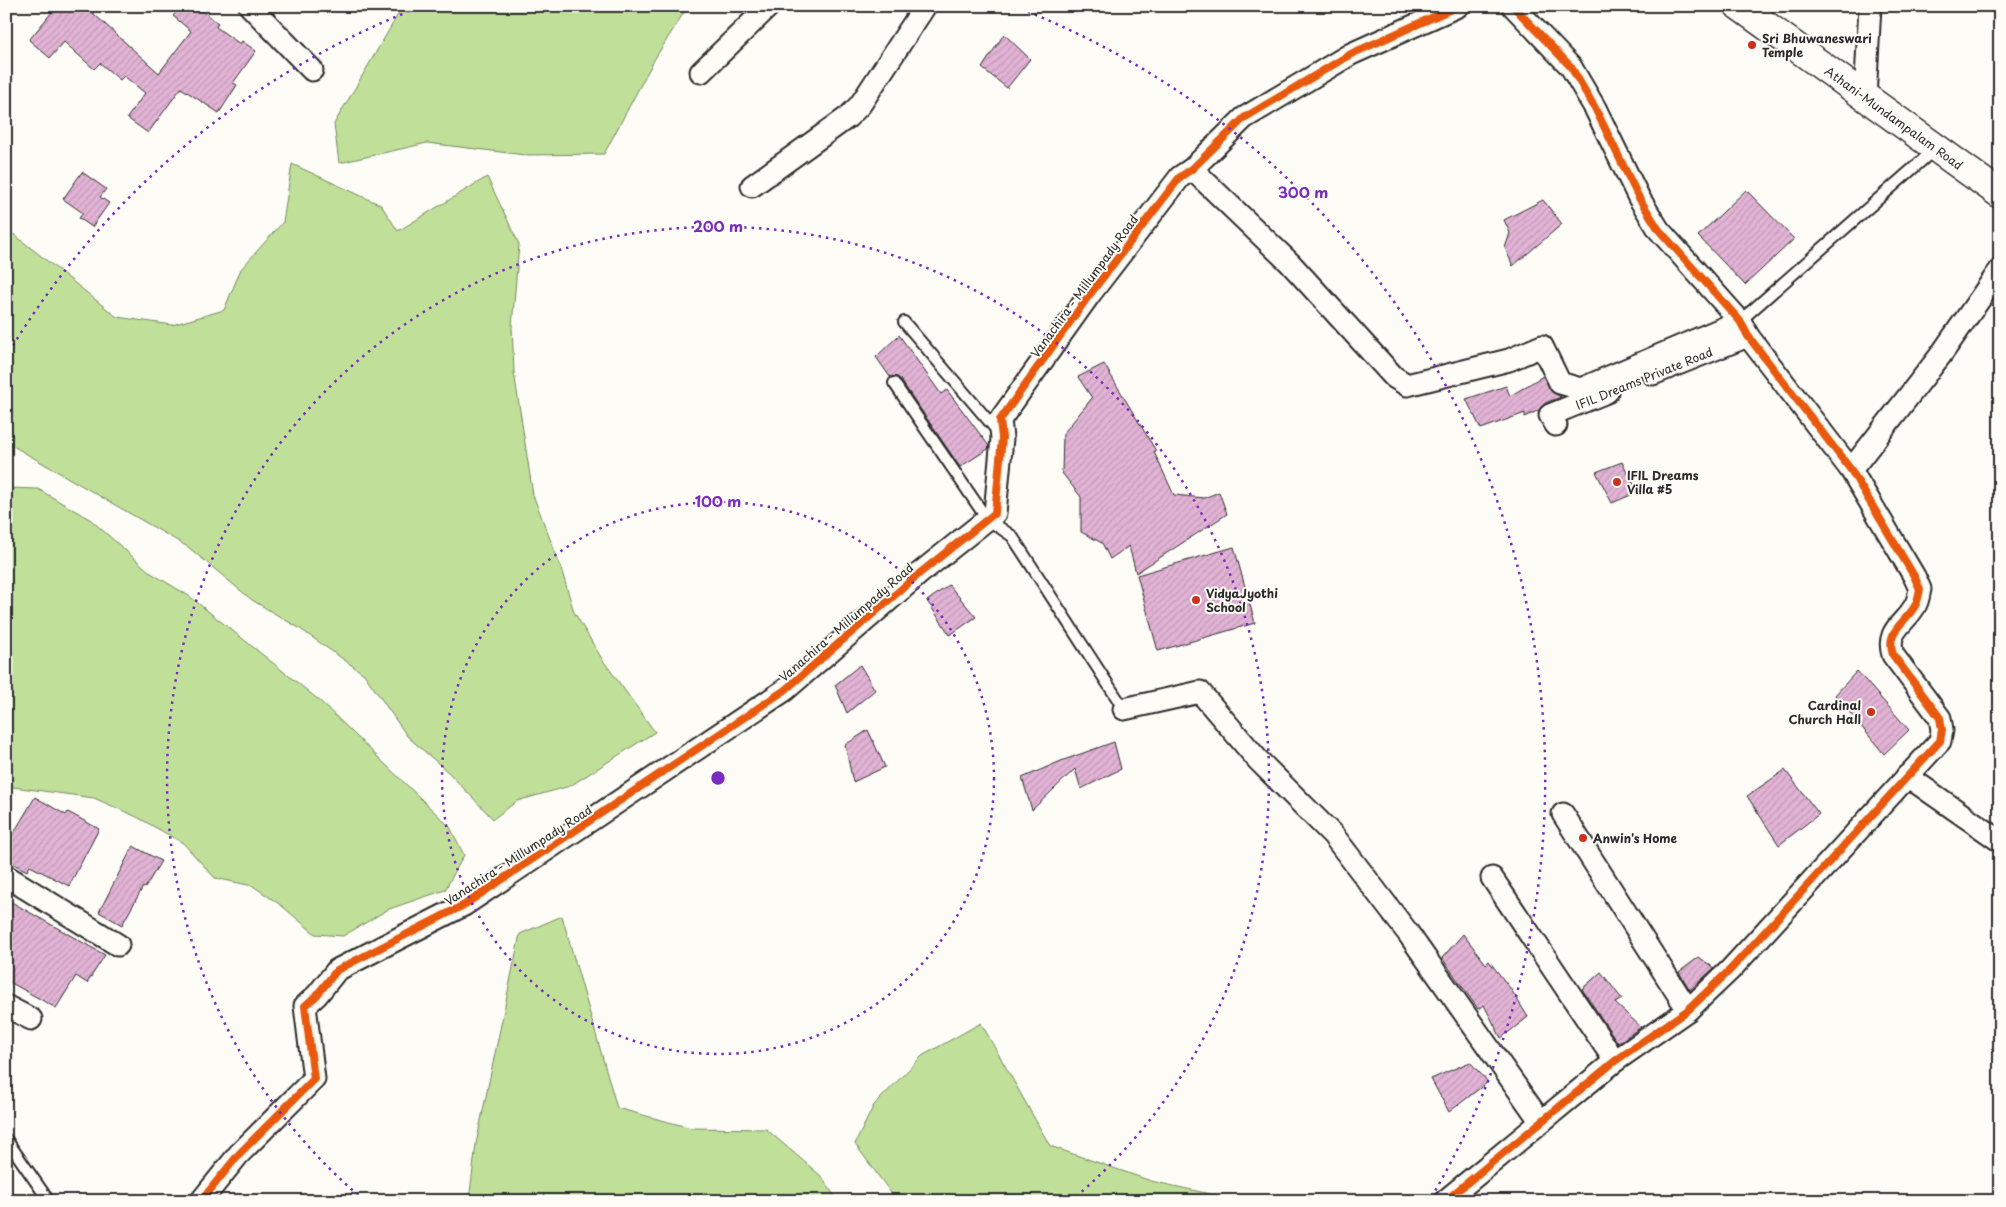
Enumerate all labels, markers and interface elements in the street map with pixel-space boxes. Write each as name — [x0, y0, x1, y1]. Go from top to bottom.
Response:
place label: Sri Bhuwaneswari Temple — [1762, 29, 1872, 61]
marker: Sri Bhuwaneswari Temple — [1746, 39, 1758, 51]
street label: Athani-Mundampalam Road — [1821, 62, 1967, 174]
text: 300 m — [1278, 180, 1328, 203]
street label: Vanachira - Millumpady Road — [1026, 211, 1142, 361]
text: 200 m — [693, 214, 743, 237]
street label: IFIL Dreams Private Road — [1573, 342, 1715, 414]
place label: IFIL Dreams Villa #5 — [1627, 466, 1699, 498]
marker: IFIL Dreams Villa #5 — [1611, 476, 1623, 488]
text: 100 m — [695, 489, 741, 512]
street label: Vanachira - Millumpady Road — [775, 559, 917, 685]
place label: VidyaJyothi School — [1206, 584, 1278, 616]
marker: VidyaJyothi School — [1190, 594, 1202, 606]
place label: Cardinal Church Hall — [1789, 696, 1861, 728]
marker: Cardinal Church Hall — [1865, 706, 1877, 718]
centre of rings — [709, 769, 727, 787]
street label: Vanachira - Millumpady Road — [441, 800, 595, 910]
place label: Anwin's Home — [1593, 829, 1677, 847]
marker: Anwin's Home — [1577, 832, 1589, 844]

